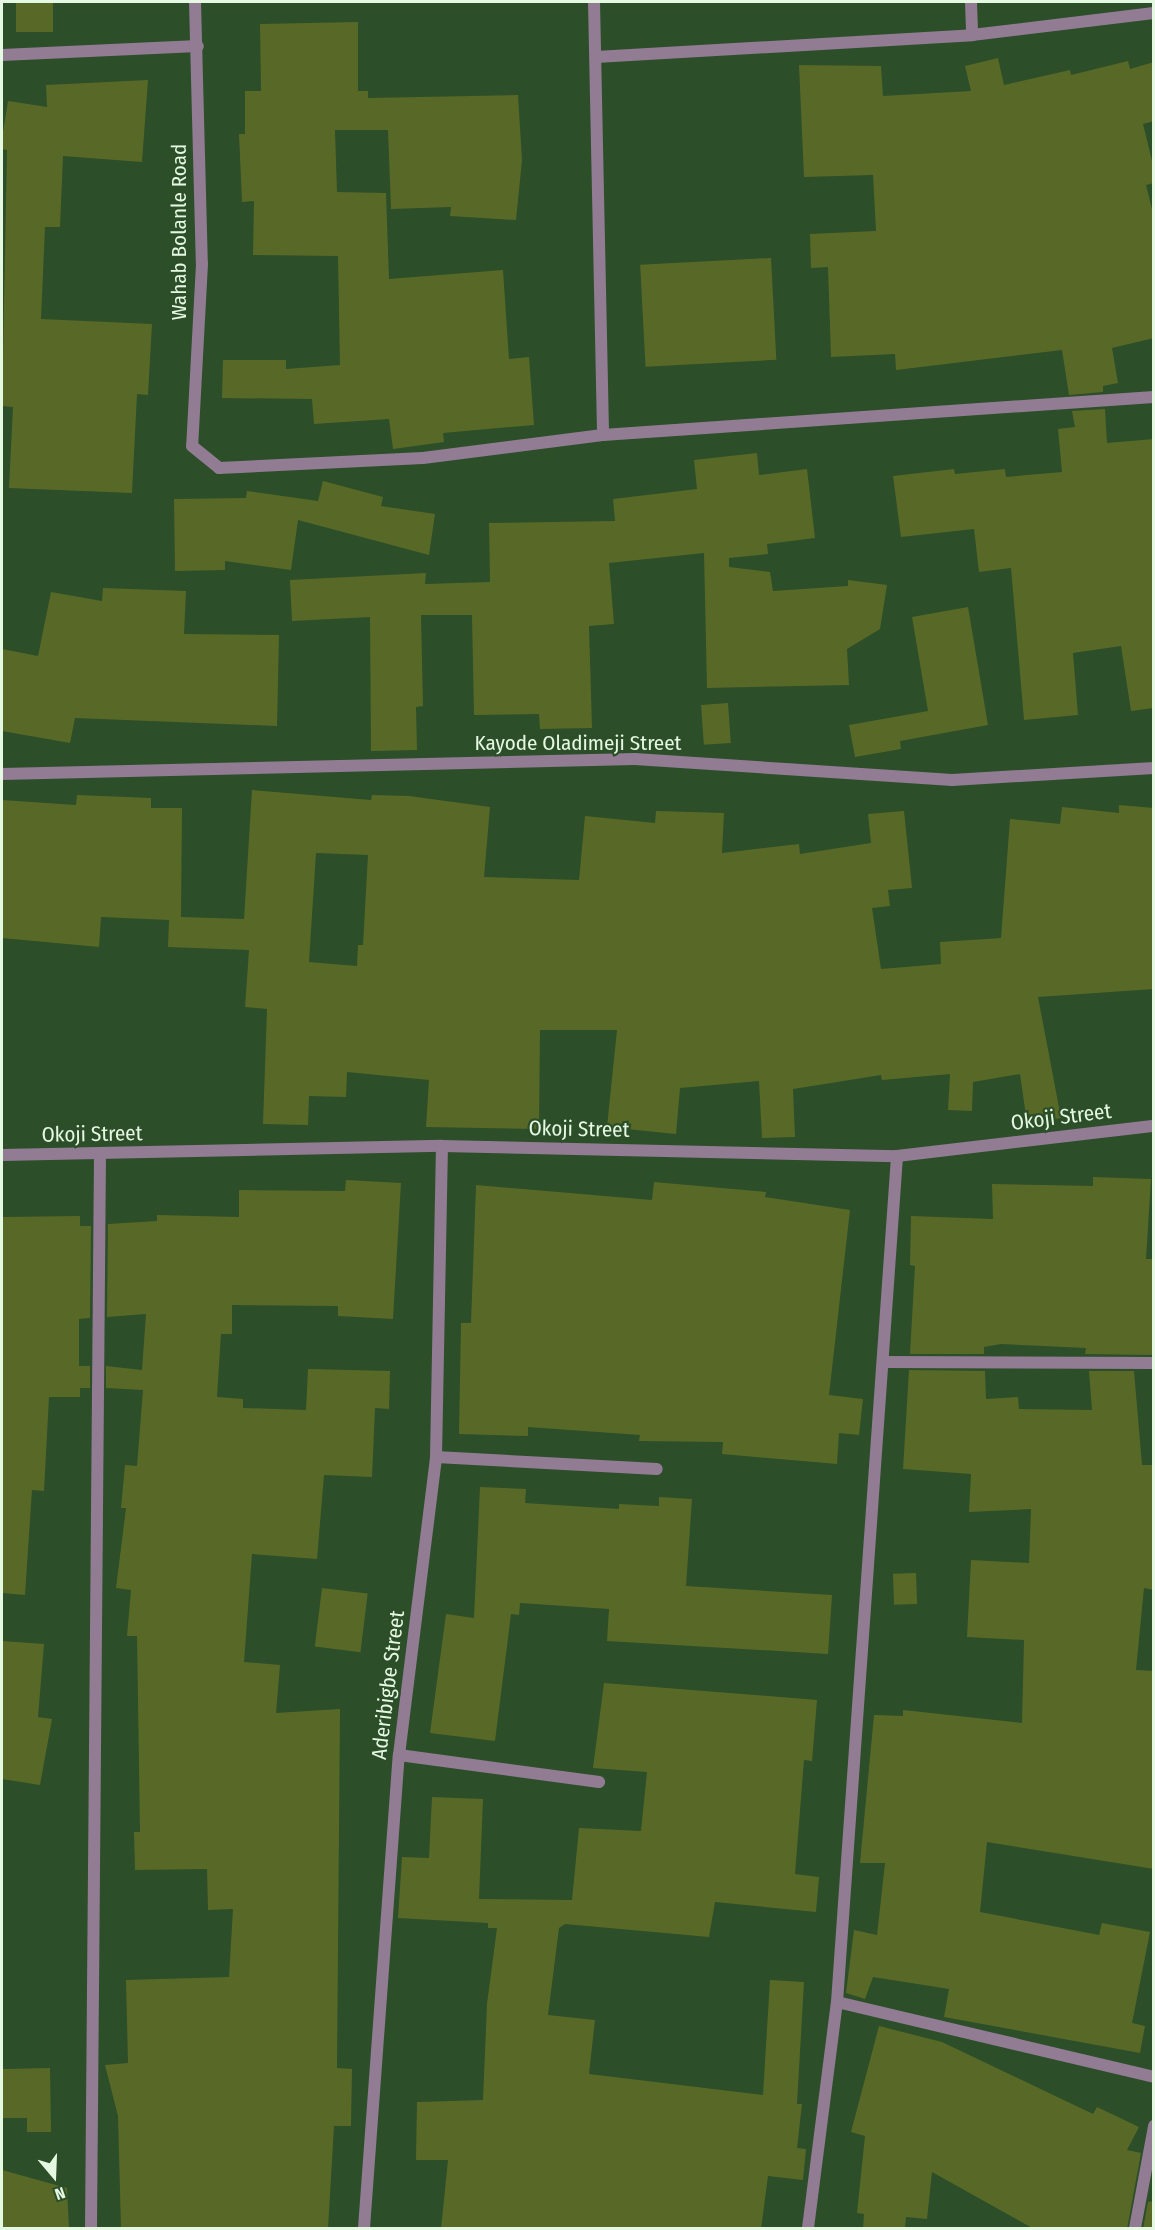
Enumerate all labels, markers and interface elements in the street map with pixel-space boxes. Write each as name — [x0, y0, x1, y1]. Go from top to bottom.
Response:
street label: Wahab Bolanle Road — [166, 144, 192, 320]
street label: Kayode Oladimeji Street — [475, 730, 681, 756]
street label: Okoji Street — [1009, 1098, 1113, 1136]
street label: Okoji Street — [528, 1116, 630, 1142]
street label: Okoji Street — [41, 1121, 143, 1147]
street label: Aderibigbe Street — [366, 1609, 410, 1761]
north arrow — [24, 2146, 84, 2206]
text: N — [52, 2183, 68, 2204]

